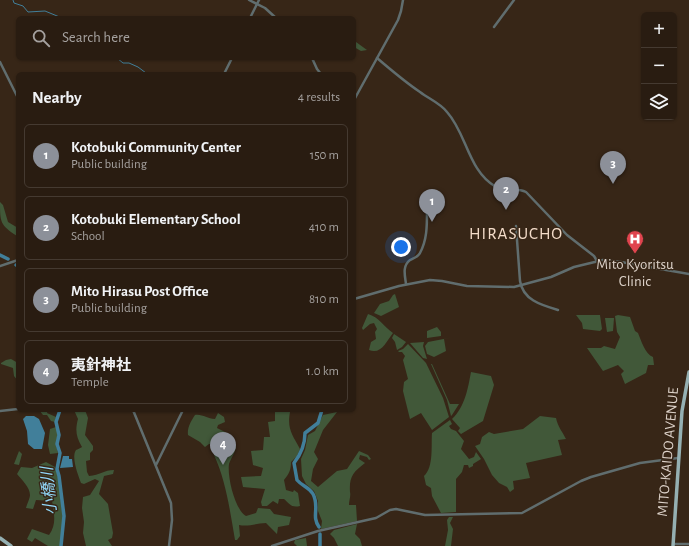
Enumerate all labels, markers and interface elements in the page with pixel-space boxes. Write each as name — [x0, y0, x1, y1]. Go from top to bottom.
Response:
map controls — [641, 12, 677, 120]
button: + — [641, 12, 677, 48]
search box — [16, 16, 356, 60]
icon: search — [30, 27, 52, 49]
text: Search here — [62, 30, 130, 45]
button: − — [641, 48, 677, 84]
button: layers — [641, 84, 677, 120]
text: Nearby — [32, 89, 82, 106]
text: 4 results — [298, 91, 340, 104]
text: Kotobuki Community Center — [71, 140, 241, 155]
text: 1 — [44, 149, 48, 162]
text: 150 m — [310, 149, 339, 162]
pin: 3 — [600, 151, 626, 184]
text: Public building — [71, 158, 147, 171]
pin: 2 — [493, 177, 519, 210]
pin: 1 — [419, 189, 445, 222]
text: Kotobuki Elementary School — [71, 212, 241, 227]
text: 2 — [43, 221, 49, 234]
text: 410 m — [309, 221, 339, 234]
district label: HIRASUCHO — [469, 225, 563, 242]
hospital icon: Mito Kyoritsu Clinic — [625, 229, 645, 254]
text: School — [71, 230, 105, 243]
your location — [391, 237, 411, 257]
place label: Mito Kyoritsu Clinic — [596, 257, 674, 289]
text: Mito Hirasu Post Office — [71, 284, 209, 299]
text: 3 — [43, 293, 49, 306]
text: 810 m — [309, 293, 339, 306]
text: Public building — [71, 302, 147, 315]
text: 夷針神社 — [71, 358, 131, 373]
text: 4 — [43, 365, 49, 378]
text: 1.0 km — [306, 365, 339, 378]
text: Temple — [71, 376, 109, 389]
street label: MITO-KAIDO AVENUE — [655, 387, 681, 517]
pin: 4 — [210, 432, 236, 465]
water label: 小橋川 — [38, 464, 59, 516]

